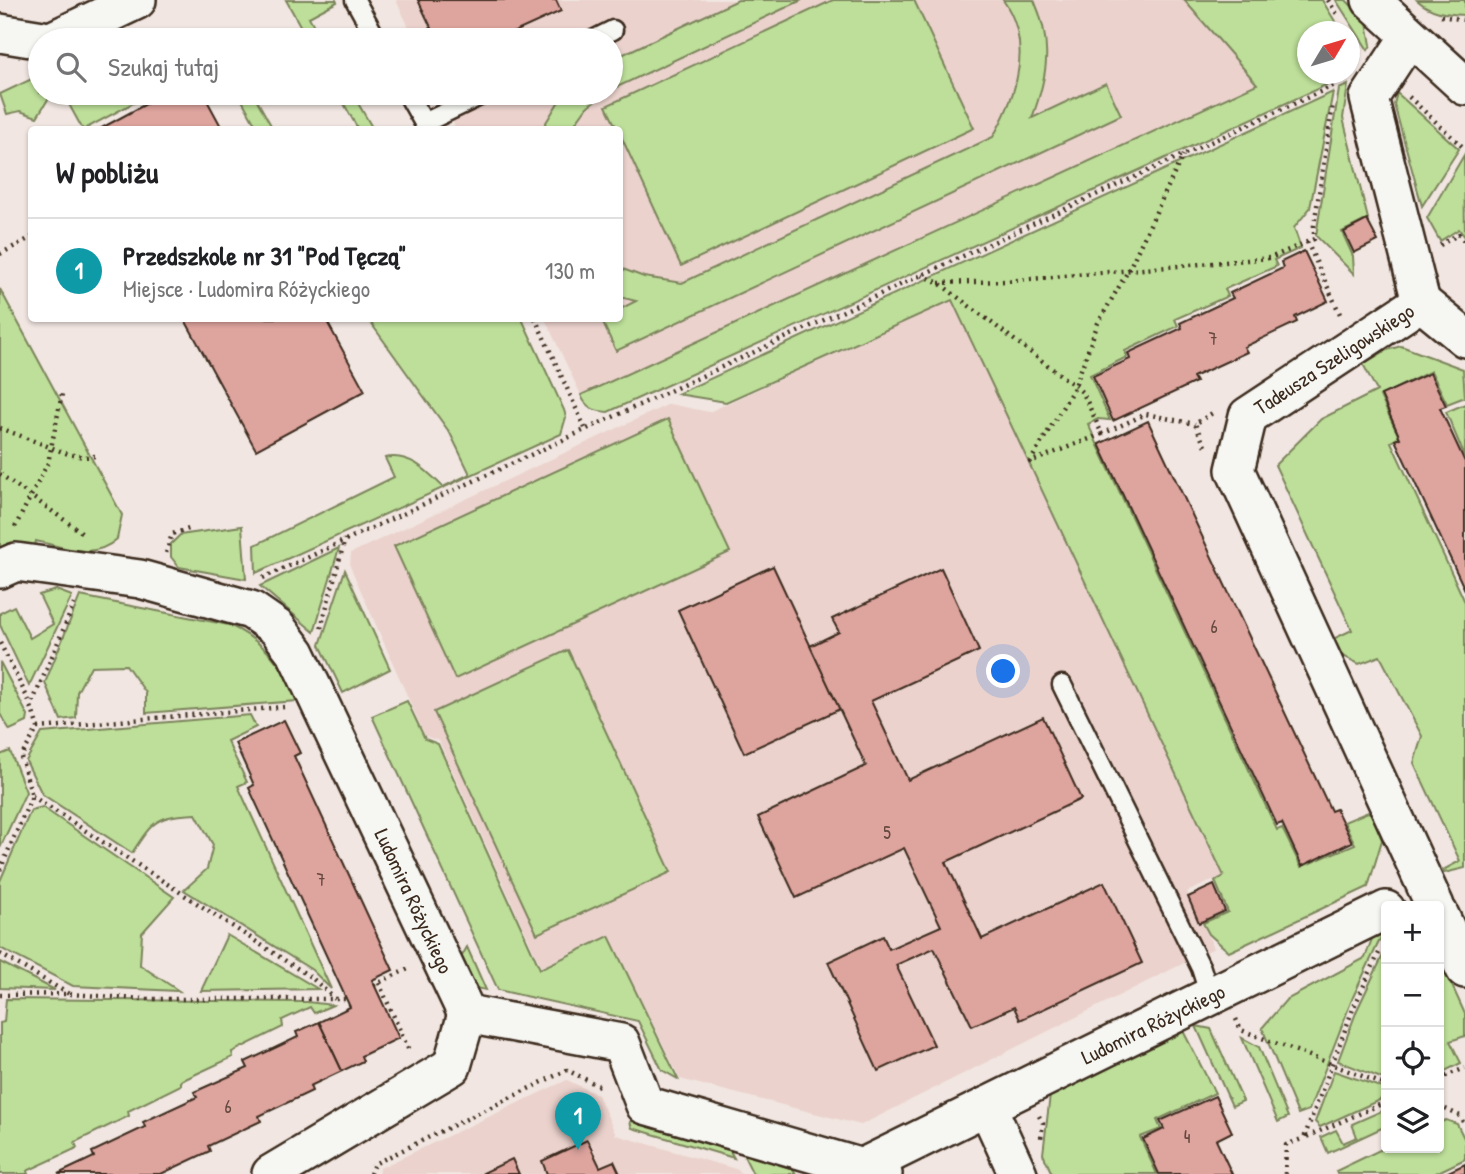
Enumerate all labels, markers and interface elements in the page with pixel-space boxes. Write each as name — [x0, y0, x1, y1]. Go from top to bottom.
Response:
north arrow — [1297, 21, 1360, 84]
search box — [28, 28, 623, 105]
icon: search — [52, 48, 90, 86]
text: Szukaj tutaj — [108, 49, 219, 84]
text: W pobliżu — [56, 152, 158, 192]
text: Przedszkole nr 31 "Pod Tęczą" — [123, 238, 406, 273]
text: 1 — [75, 255, 83, 286]
text: 130 m — [545, 255, 595, 286]
text: Miejsce · Ludomira Różyckiego — [123, 273, 370, 304]
street label: Tadeusza Szeligowskiego — [1248, 296, 1420, 422]
house number: 7 — [1209, 326, 1218, 351]
house number: 6 — [1210, 614, 1218, 639]
your location — [986, 654, 1020, 688]
house number: 5 — [883, 820, 891, 845]
street label: Ludomira Różyckiego — [368, 824, 460, 978]
house number: 7 — [317, 867, 326, 892]
map controls — [1381, 901, 1444, 1153]
button: + — [1381, 901, 1444, 964]
button: − — [1381, 964, 1444, 1027]
street label: Ludomira Różyckiego — [1076, 977, 1230, 1071]
button: locate — [1381, 1027, 1444, 1090]
button: layers — [1381, 1090, 1444, 1153]
pin: 1 — [555, 1092, 601, 1150]
house number: 6 — [224, 1094, 232, 1119]
house number: 4 — [1184, 1124, 1191, 1149]

